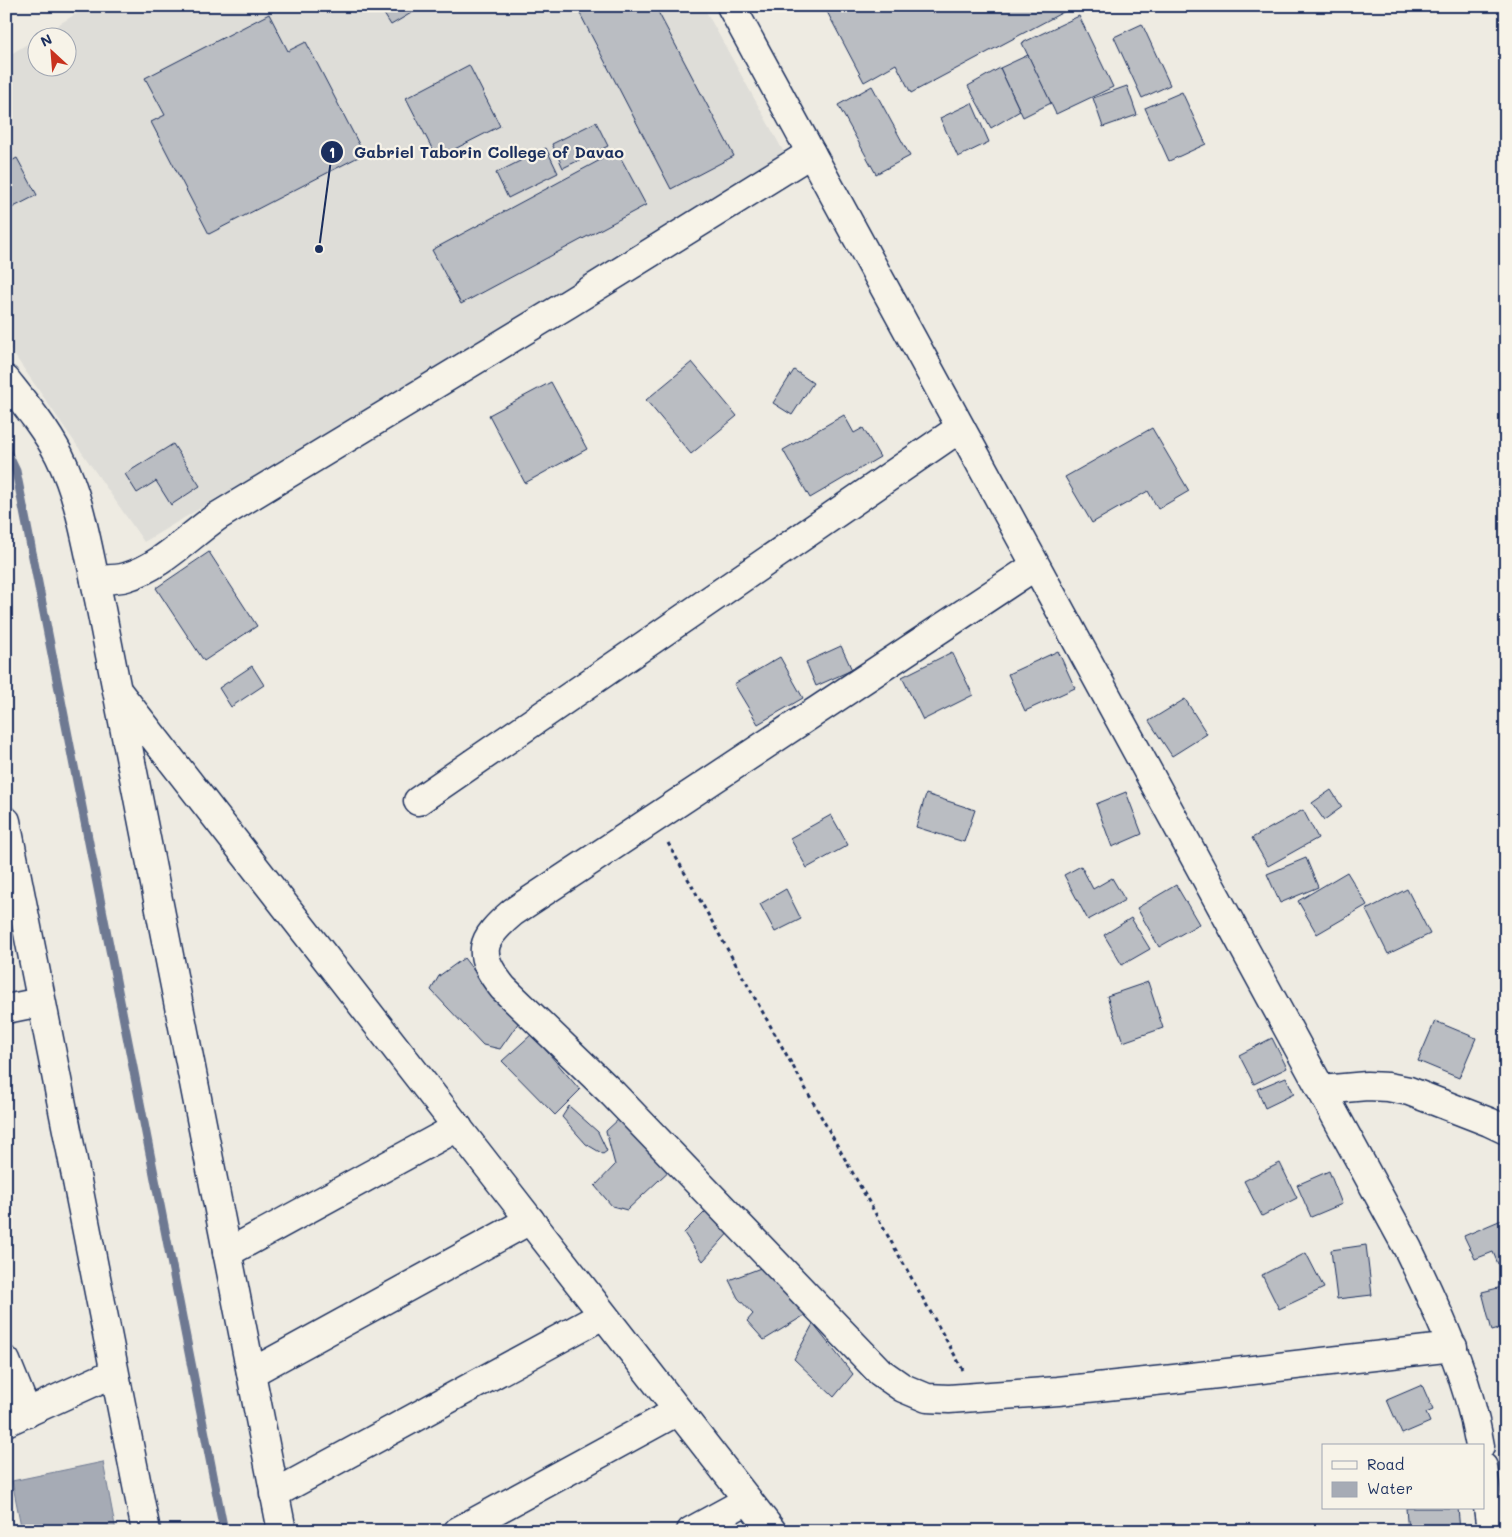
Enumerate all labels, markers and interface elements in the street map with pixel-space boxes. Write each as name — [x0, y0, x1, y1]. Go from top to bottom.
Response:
north arrow — [28, 28, 78, 78]
text: N — [37, 29, 55, 51]
callout: Gabriel Taborin College of Davao — [319, 137, 634, 168]
text: Gabriel Taborin College of Davao — [354, 141, 624, 162]
text: 1 — [329, 142, 335, 162]
legend — [1322, 1444, 1484, 1510]
text: Road — [1367, 1454, 1404, 1474]
text: Water — [1367, 1478, 1413, 1498]

